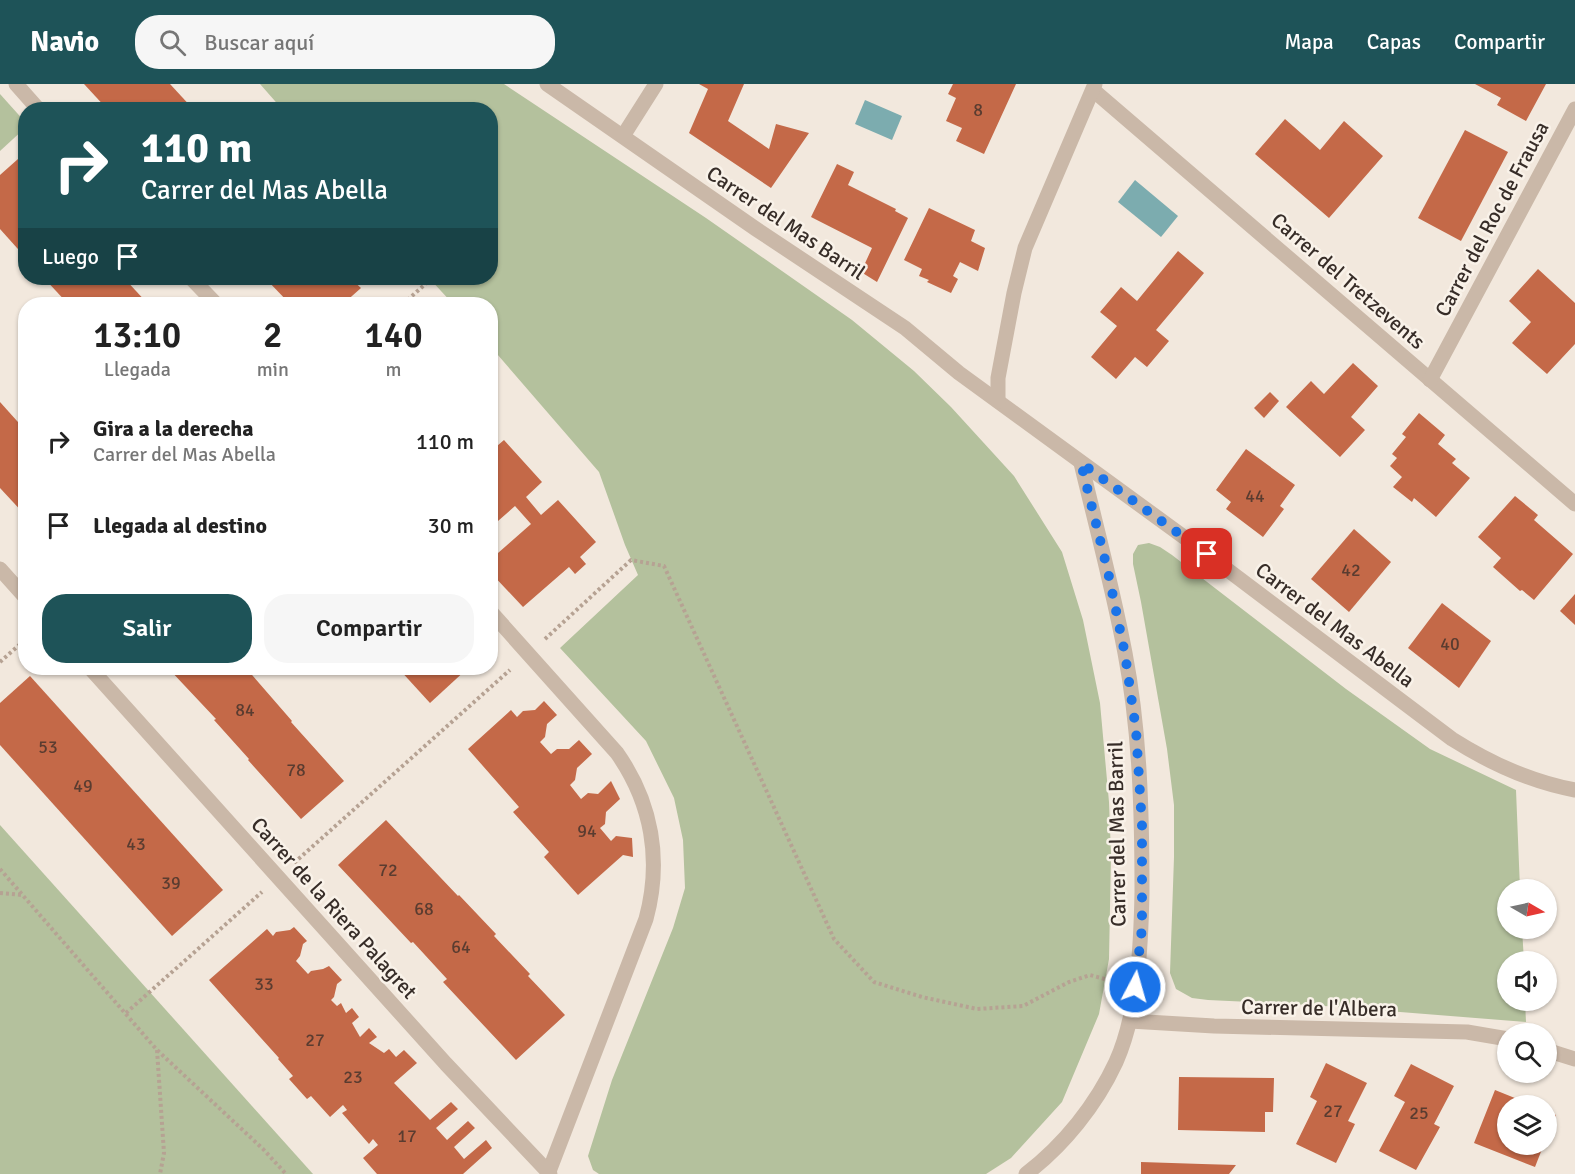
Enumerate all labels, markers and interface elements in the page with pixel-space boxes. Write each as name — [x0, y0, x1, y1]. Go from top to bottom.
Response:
search box — [135, 15, 555, 69]
text: Navio — [30, 25, 99, 59]
icon: search — [156, 26, 189, 59]
text: Buscar aquí — [204, 29, 314, 56]
text: Mapa — [1284, 29, 1334, 55]
text: Capas — [1367, 29, 1421, 55]
text: Compartir — [1454, 29, 1545, 55]
house number: 8 — [973, 99, 983, 121]
street label: Carrer del Roc de Frausa — [1429, 117, 1555, 321]
text: 110 m — [141, 123, 252, 174]
icon: right — [42, 126, 120, 204]
street label: Carrer del Mas Barril — [702, 160, 870, 286]
text: Carrer del Mas Abella — [141, 174, 388, 207]
street label: Carrer del Tretzevents — [1266, 207, 1430, 355]
icon: arrive — [111, 240, 144, 273]
text: Luego — [42, 243, 99, 270]
text: 13:10 — [93, 313, 181, 358]
text: 2 — [263, 313, 283, 358]
text: 140 — [364, 313, 423, 358]
text: Llegada — [104, 357, 171, 382]
text: min — [257, 357, 289, 382]
text: m — [385, 357, 401, 382]
text: Gira a la derecha — [93, 415, 254, 442]
icon: right — [42, 425, 75, 458]
text: 110 m — [416, 428, 474, 455]
text: Carrer del Mas Abella — [93, 442, 276, 467]
house number: 44 — [1245, 485, 1265, 507]
icon: arrive — [42, 509, 75, 542]
text: Llegada al destino — [93, 512, 267, 539]
text: 30 m — [428, 512, 474, 539]
pin — [1181, 528, 1232, 579]
icon: arrive — [1190, 537, 1223, 570]
street label: Carrer del Mas Abella — [1250, 557, 1420, 693]
house number: 42 — [1341, 559, 1361, 581]
button: Salir — [42, 594, 252, 663]
button: Compartir — [264, 594, 474, 663]
house number: 40 — [1440, 633, 1460, 655]
house number: 84 — [235, 699, 255, 721]
house number: 53 — [38, 736, 58, 758]
street label: Carrer del Mas Barril — [1102, 741, 1132, 927]
house number: 78 — [286, 759, 306, 781]
house number: 49 — [73, 775, 93, 797]
street label: Carrer de la Riera Palagret — [246, 812, 422, 1004]
house number: 94 — [577, 820, 597, 842]
house number: 43 — [126, 833, 146, 855]
house number: 72 — [378, 859, 398, 881]
house number: 39 — [161, 872, 181, 894]
north arrow — [1497, 879, 1557, 939]
map controls — [1497, 879, 1557, 1155]
house number: 68 — [414, 898, 434, 920]
house number: 64 — [451, 936, 471, 958]
button: sound — [1497, 951, 1557, 1011]
position arrow — [1103, 955, 1167, 1019]
house number: 33 — [254, 973, 274, 995]
street label: Carrer de l'Albera — [1241, 994, 1397, 1022]
button: search — [1497, 1023, 1557, 1083]
house number: 27 — [305, 1029, 325, 1051]
house number: 23 — [343, 1066, 363, 1088]
button: layers — [1497, 1095, 1557, 1155]
house number: 27 — [1323, 1100, 1343, 1122]
house number: 25 — [1409, 1102, 1429, 1124]
house number: 17 — [397, 1125, 417, 1147]

